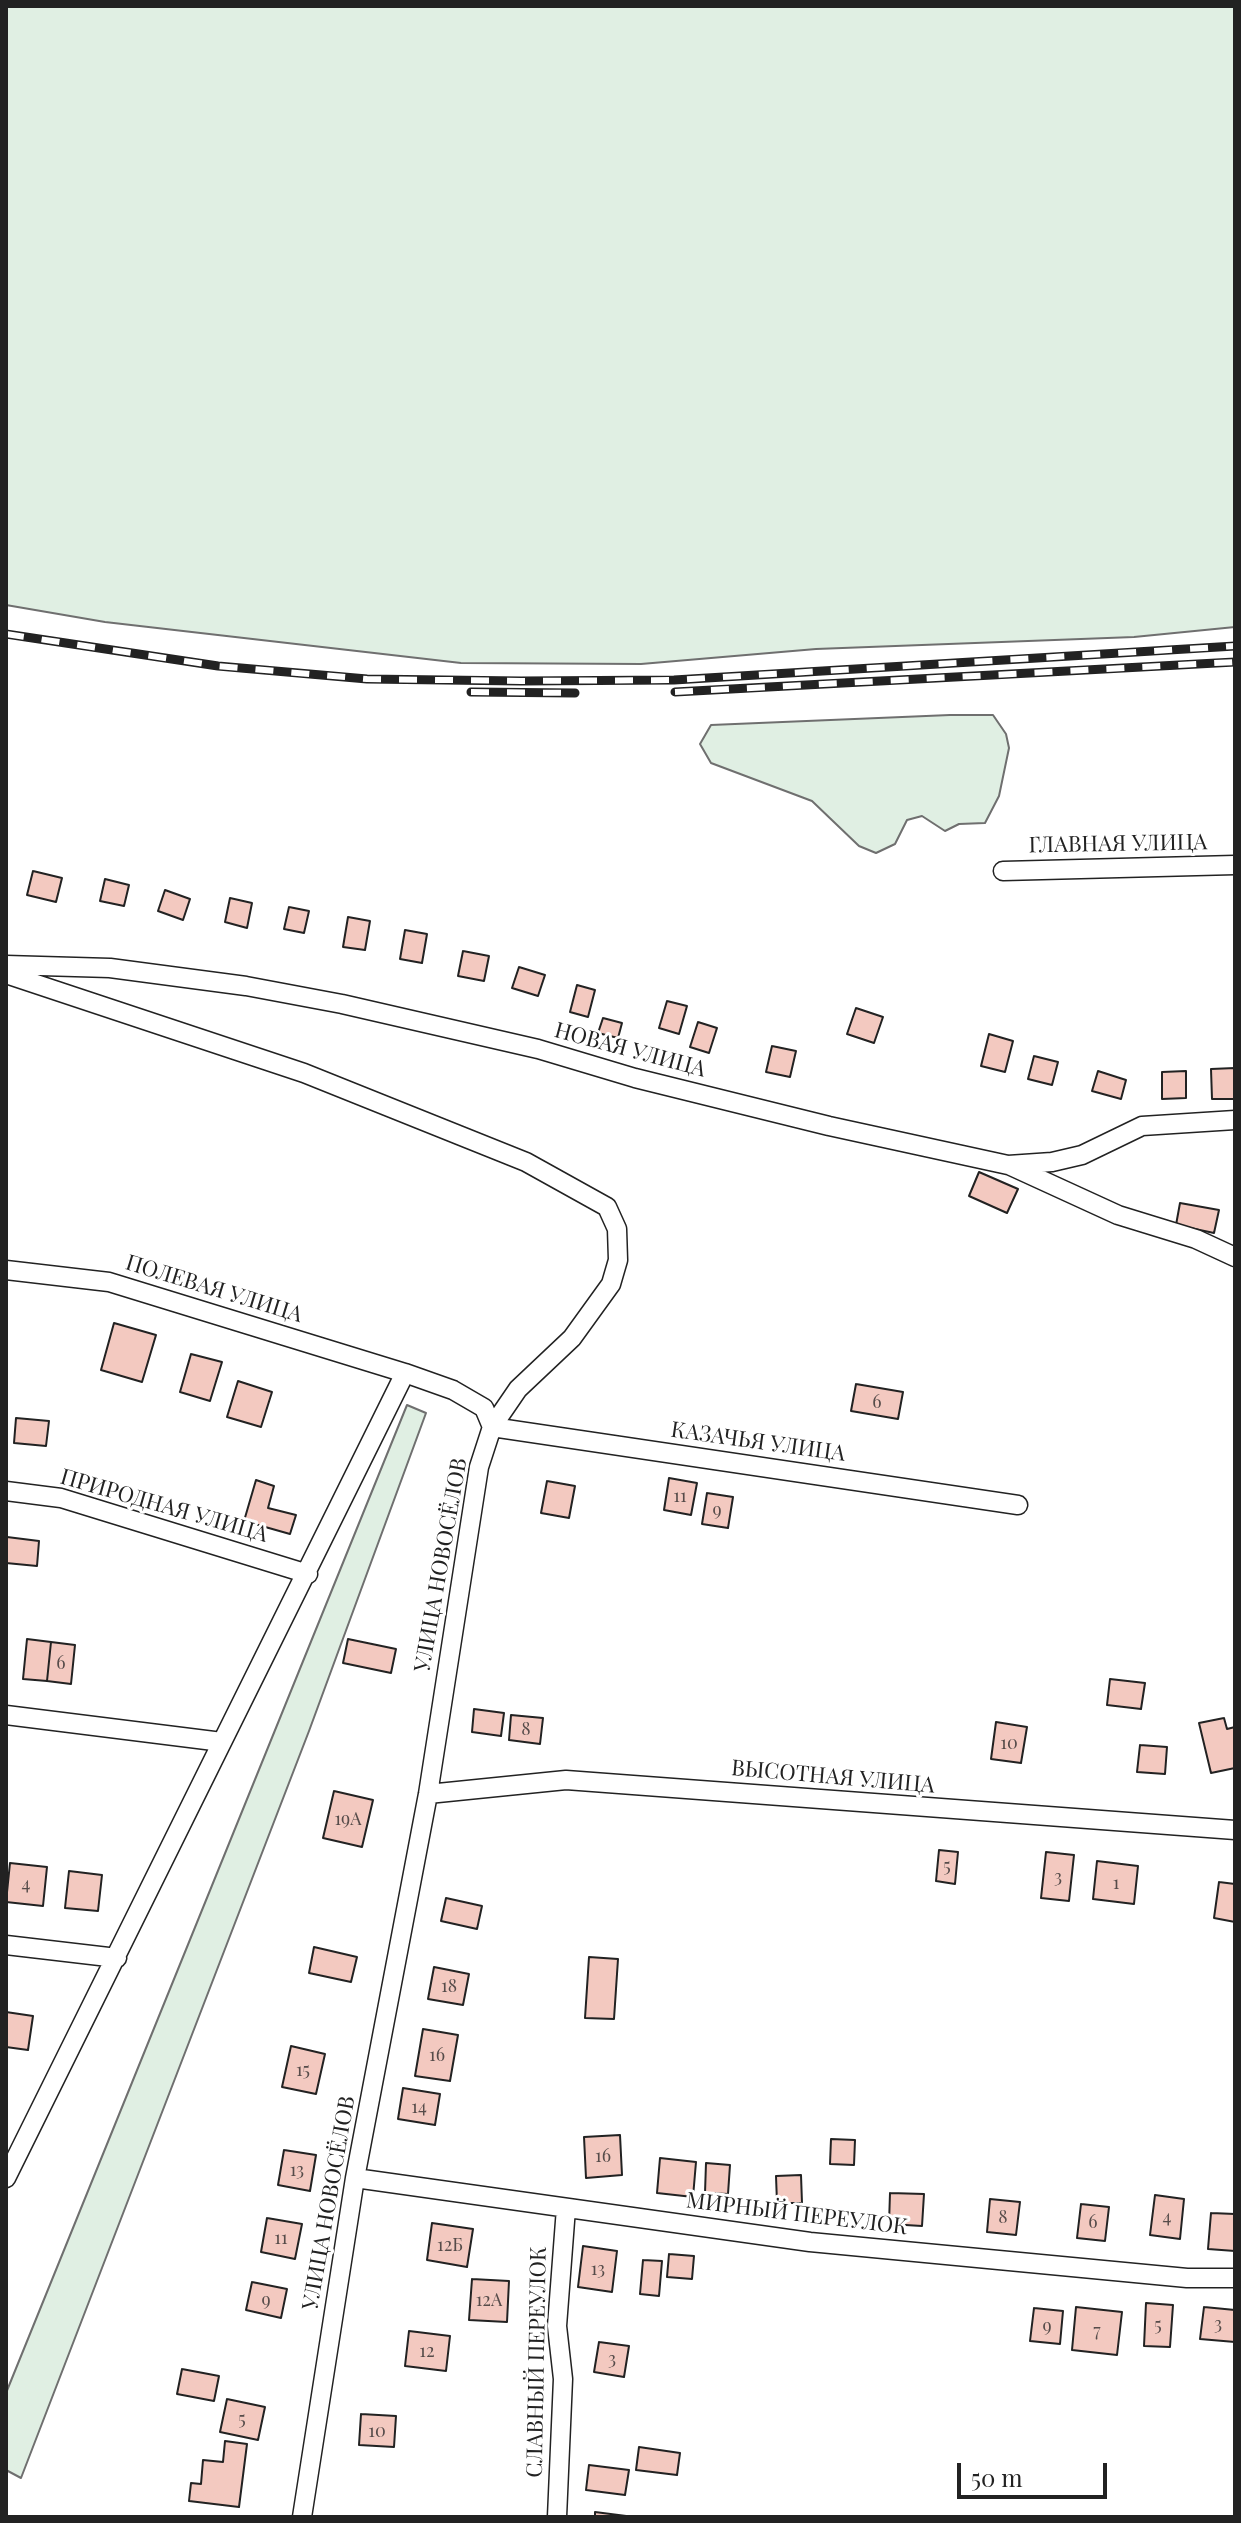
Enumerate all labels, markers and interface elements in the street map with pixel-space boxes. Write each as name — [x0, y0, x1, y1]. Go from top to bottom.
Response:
street label: ГЛАВНАЯ УЛИЦА — [1028, 829, 1208, 859]
street label: НОВАЯ УЛИЦА — [552, 1017, 708, 1083]
street label: ПОЛЕВАЯ УЛИЦА — [122, 1250, 306, 1328]
house number: 6 — [872, 1391, 882, 1413]
street label: КАЗАЧЬЯ УЛИЦА — [669, 1417, 847, 1467]
street label: УЛИЦА НОВОСЁЛОВ — [409, 1456, 473, 1674]
street label: ПРИРОДНАЯ УЛИЦА — [57, 1464, 271, 1548]
house number: 11 — [673, 1485, 687, 1507]
house number: 9 — [712, 1499, 722, 1521]
house number: 6 — [56, 1652, 66, 1674]
house number: 8 — [521, 1718, 531, 1740]
house number: 10 — [1000, 1732, 1018, 1754]
street label: ВЫСОТНАЯ УЛИЦА — [730, 1755, 936, 1799]
house number: 19А — [334, 1808, 362, 1830]
house number: 5 — [943, 1855, 951, 1877]
house number: 3 — [1054, 1866, 1062, 1888]
house number: 1 — [1113, 1872, 1119, 1894]
house number: 4 — [22, 1873, 30, 1895]
house number: 18 — [441, 1975, 457, 1997]
house number: 16 — [429, 2044, 445, 2066]
house number: 15 — [296, 2059, 310, 2081]
street label: УЛИЦА НОВОСЁЛОВ — [297, 2094, 361, 2312]
house number: 14 — [411, 2096, 427, 2118]
house number: 16 — [595, 2145, 611, 2167]
house number: 13 — [290, 2159, 304, 2181]
street label: МИРНЫЙ ПЕРЕУЛОК — [685, 2187, 909, 2241]
house number: 8 — [998, 2206, 1008, 2228]
house number: 4 — [1163, 2206, 1171, 2228]
house number: 6 — [1088, 2211, 1098, 2233]
house number: 11 — [274, 2227, 288, 2249]
house number: 12Б — [437, 2234, 463, 2256]
street label: СЛАВНЫЙ ПЕРЕУЛОК — [522, 2246, 552, 2478]
house number: 13 — [591, 2258, 605, 2280]
house number: 9 — [261, 2289, 271, 2311]
house number: 12А — [476, 2289, 502, 2311]
house number: 3 — [1214, 2313, 1222, 2335]
house number: 5 — [1154, 2314, 1162, 2336]
house number: 9 — [1042, 2315, 1052, 2337]
house number: 7 — [1093, 2320, 1101, 2342]
house number: 12 — [419, 2340, 435, 2362]
house number: 3 — [608, 2348, 616, 2370]
house number: 5 — [238, 2408, 246, 2430]
house number: 10 — [368, 2420, 386, 2442]
scale bar — [961, 2447, 1111, 2497]
text: 50 m — [971, 2461, 1023, 2493]

